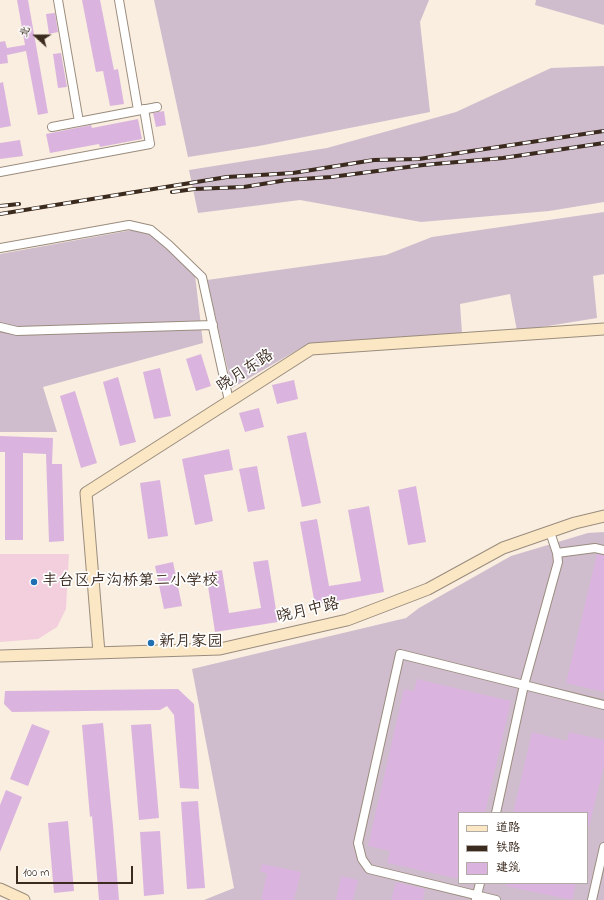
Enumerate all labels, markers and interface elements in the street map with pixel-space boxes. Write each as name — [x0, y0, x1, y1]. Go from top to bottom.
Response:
north arrow — [16, 16, 56, 56]
text: 北 — [15, 24, 34, 40]
street label: 晓月东路 — [214, 347, 278, 397]
place label: 丰台区卢沟桥第二小学校 — [42, 572, 218, 592]
marker: 丰台区卢沟桥第二小学校 — [29, 577, 39, 587]
street label: 晓月中路 — [275, 595, 341, 629]
place label: 新月家园 — [159, 633, 223, 653]
marker: 新月家园 — [146, 638, 156, 648]
legend — [458, 812, 588, 884]
text: 道路 — [496, 819, 520, 837]
text: 铁路 — [496, 839, 520, 857]
scale bar — [18, 858, 135, 884]
text: 建筑 — [496, 859, 520, 877]
text: 100 m — [23, 864, 50, 882]

